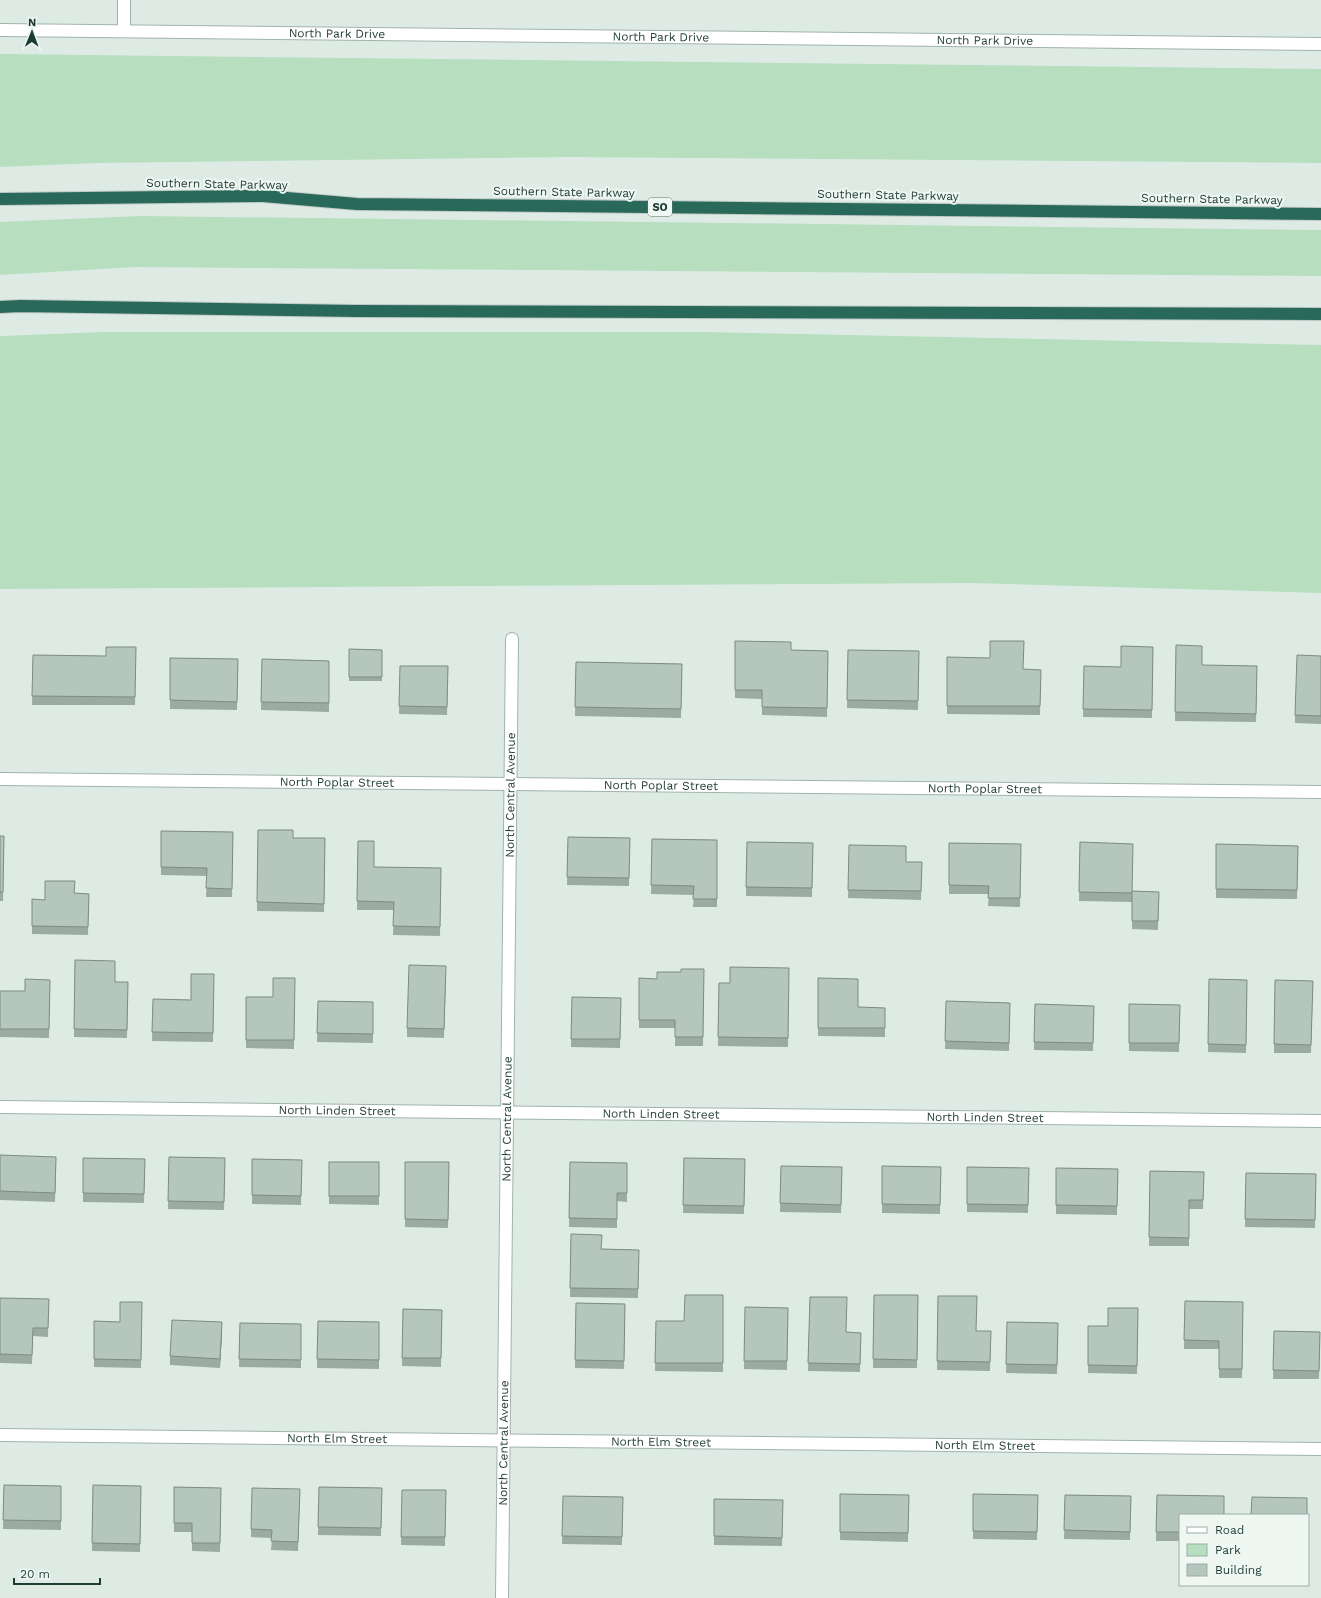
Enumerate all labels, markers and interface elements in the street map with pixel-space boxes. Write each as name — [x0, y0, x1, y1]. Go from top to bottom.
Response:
north arrow — [12, 12, 52, 52]
text: N — [28, 16, 36, 29]
street label: North Park Drive — [289, 26, 385, 41]
street label: North Park Drive — [613, 29, 709, 45]
street label: North Park Drive — [937, 33, 1033, 48]
street label: Southern State Parkway — [146, 176, 289, 192]
street label: Southern State Parkway — [493, 184, 636, 200]
street label: Southern State Parkway — [817, 187, 960, 203]
street label: Southern State Parkway — [1141, 191, 1284, 207]
road number: SO — [648, 198, 672, 216]
street label: North Central Avenue — [503, 732, 518, 858]
street label: North Poplar Street — [280, 775, 394, 790]
street label: North Poplar Street — [604, 778, 718, 793]
street label: North Poplar Street — [928, 781, 1042, 796]
street label: North Central Avenue — [499, 1056, 515, 1182]
street label: North Linden Street — [278, 1103, 396, 1118]
street label: North Linden Street — [602, 1106, 720, 1122]
street label: North Linden Street — [926, 1110, 1044, 1125]
street label: North Central Avenue — [496, 1380, 511, 1506]
street label: North Elm Street — [287, 1431, 387, 1446]
street label: North Elm Street — [611, 1434, 711, 1450]
street label: North Elm Street — [935, 1438, 1035, 1453]
legend — [1179, 1514, 1309, 1586]
text: Road — [1215, 1523, 1244, 1537]
text: Park — [1215, 1543, 1241, 1557]
scale bar — [14, 1560, 100, 1586]
text: Building — [1215, 1563, 1262, 1577]
text: 20 m — [20, 1567, 50, 1581]

